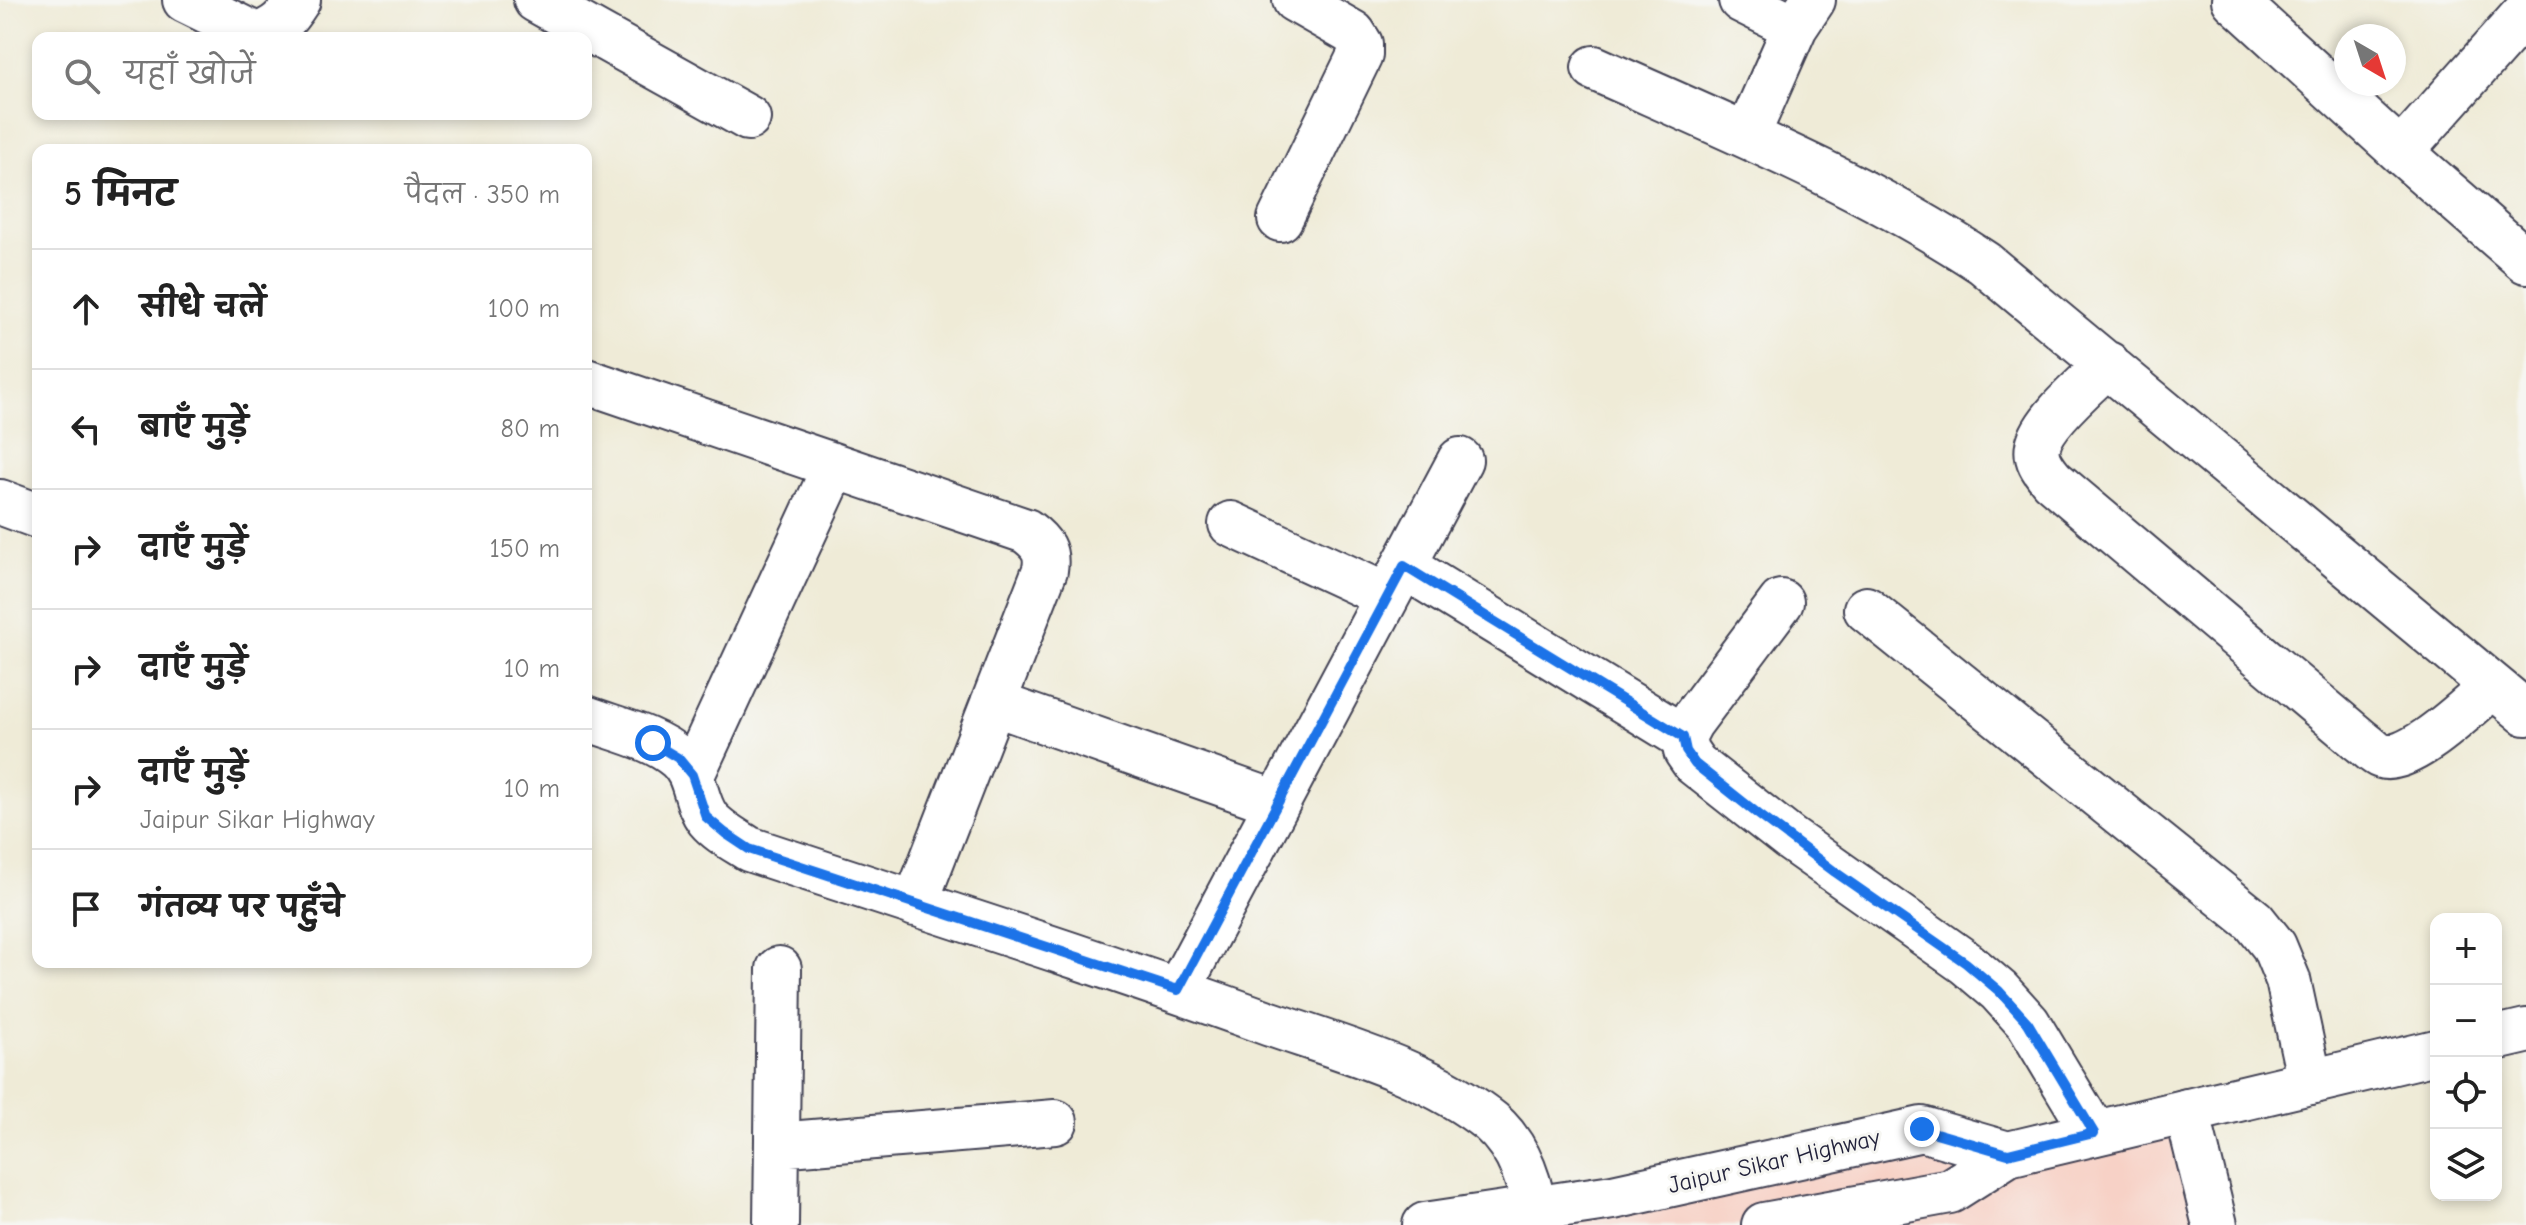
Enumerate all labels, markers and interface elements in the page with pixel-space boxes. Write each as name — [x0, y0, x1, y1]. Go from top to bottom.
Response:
north arrow — [2334, 24, 2406, 96]
search box — [32, 32, 592, 120]
icon: search — [60, 54, 104, 98]
text: यहाँ खोजें — [124, 57, 255, 92]
text: 5 मिनट — [64, 174, 177, 214]
text: पैदल · 350 m — [405, 180, 560, 210]
icon: ahead — [64, 287, 108, 331]
text: सीधे चलें — [140, 290, 266, 325]
text: 100 m — [488, 294, 560, 324]
icon: left — [64, 407, 108, 451]
text: बाएँ मुड़ें — [140, 410, 248, 445]
text: 80 m — [501, 414, 560, 444]
icon: right — [64, 527, 108, 571]
text: दाएँ मुड़ें — [140, 530, 247, 565]
text: 150 m — [490, 534, 560, 564]
icon: right — [64, 647, 108, 691]
text: दाएँ मुड़ें — [140, 650, 247, 685]
text: 10 m — [504, 654, 560, 684]
route start — [635, 725, 671, 761]
text: दाएँ मुड़ें — [140, 755, 247, 790]
icon: right — [64, 767, 108, 811]
text: 10 m — [504, 774, 560, 804]
text: Jaipur Sikar Highway — [140, 805, 375, 835]
icon: arrive — [64, 887, 108, 931]
text: गंतव्य पर पहुँचे — [140, 890, 344, 925]
map controls — [2430, 913, 2502, 1201]
button: + — [2430, 913, 2502, 985]
button: − — [2430, 985, 2502, 1057]
button: locate — [2430, 1057, 2502, 1129]
route end — [1904, 1111, 1940, 1147]
street label: Jaipur Sikar Highway — [1665, 1123, 1883, 1199]
button: layers — [2430, 1129, 2502, 1201]

